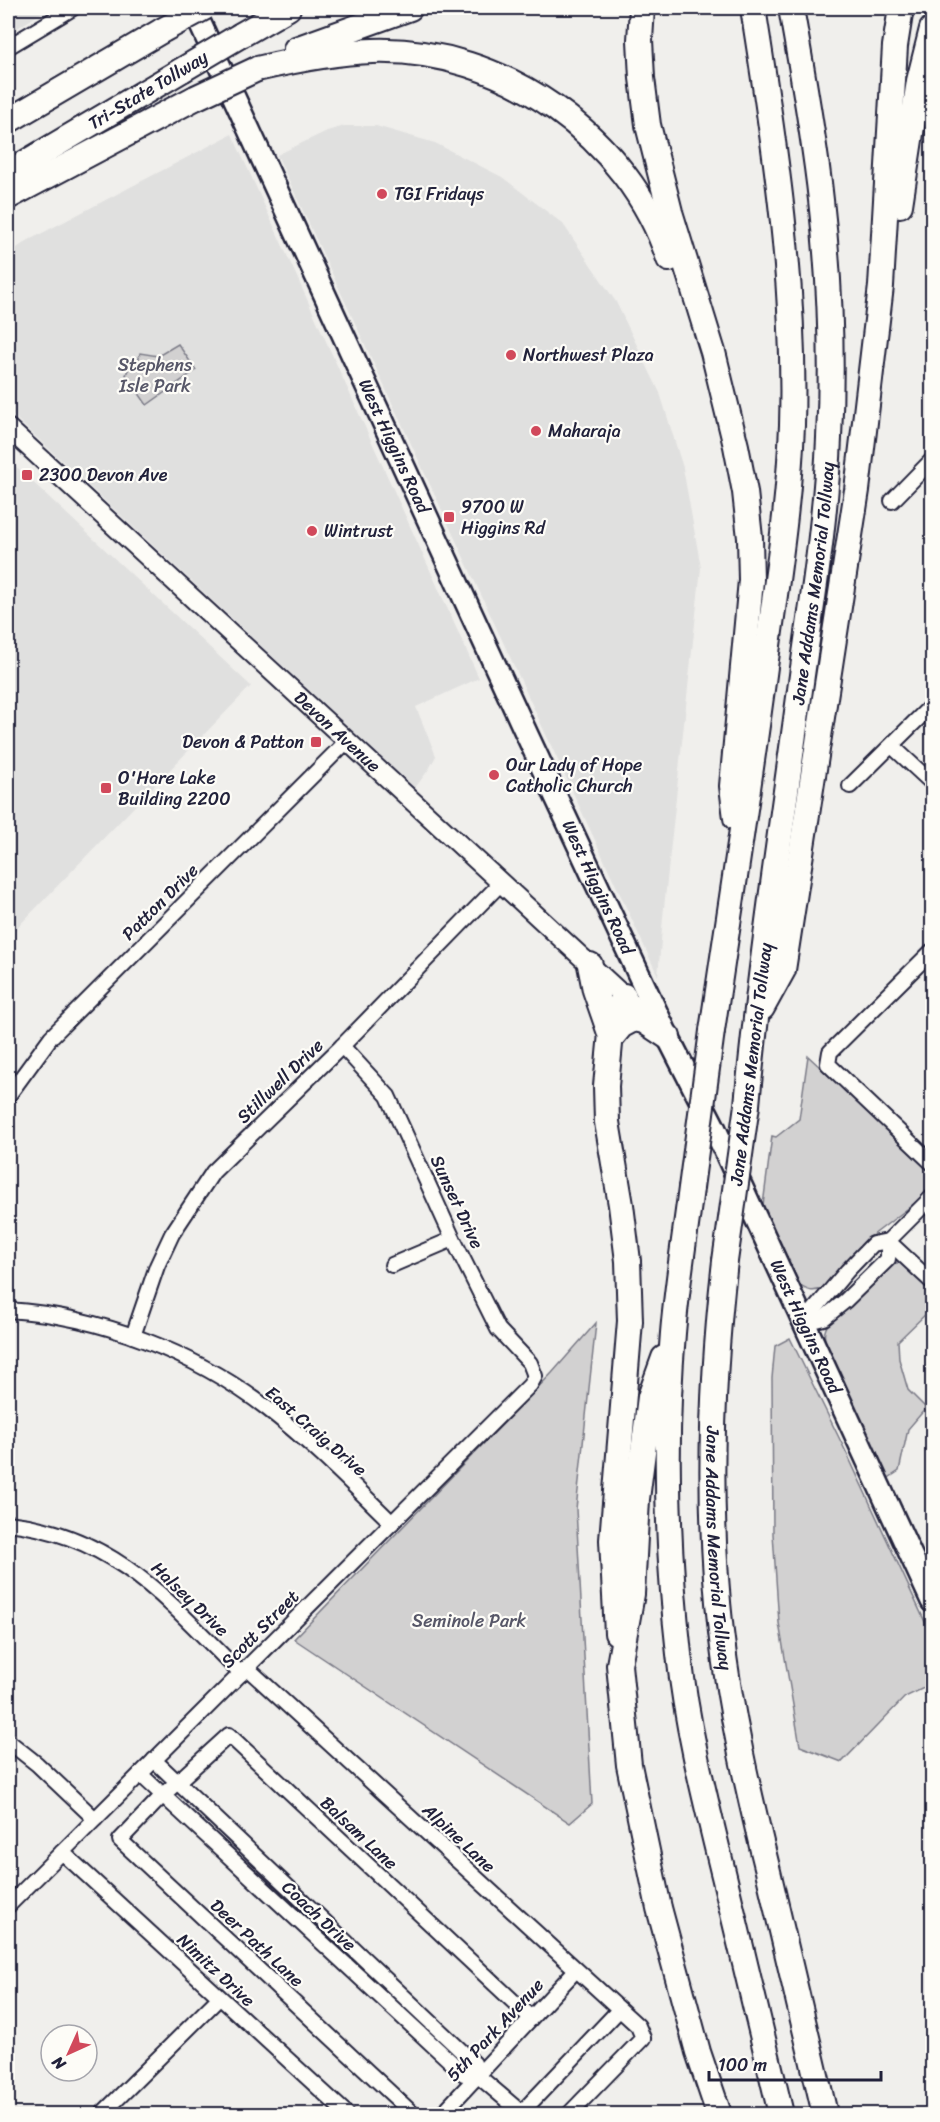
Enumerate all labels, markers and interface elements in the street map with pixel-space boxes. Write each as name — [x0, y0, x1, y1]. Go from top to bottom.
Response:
street label: Tri-State Tollway — [82, 41, 215, 139]
place label: TGI Fridays — [394, 178, 485, 210]
marker: TGI Fridays — [375, 187, 389, 201]
place label: Northwest Plaza — [523, 339, 654, 371]
marker: Northwest Plaza — [504, 348, 518, 362]
park label: Stephens Isle Park — [118, 349, 193, 402]
street label: West Higgins Road — [349, 373, 440, 520]
place label: Maharaja — [548, 415, 621, 447]
marker: Maharaja — [529, 424, 543, 438]
place label: 2300 Devon Ave — [39, 459, 168, 491]
street label: Jane Addams Memorial Tollway — [782, 460, 844, 708]
marker: 2300 Devon Ave — [20, 468, 34, 482]
place label: 9700 W Higgins Rd — [461, 491, 547, 544]
marker: 9700 W Higgins Rd — [442, 510, 456, 524]
place label: Wintrust — [324, 515, 394, 547]
marker: Wintrust — [305, 524, 319, 538]
street label: Devon Avenue — [286, 683, 388, 781]
place label: Devon & Patton — [182, 726, 304, 758]
marker: Devon & Patton — [309, 735, 323, 749]
place label: Our Lady of Hope Catholic Church — [506, 749, 642, 802]
place label: O'Hare Lake Building 2200 — [118, 762, 231, 815]
marker: Our Lady of Hope Catholic Church — [487, 768, 501, 782]
marker: O'Hare Lake Building 2200 — [99, 781, 113, 795]
street label: West Higgins Road — [553, 815, 644, 961]
street label: Patton Drive — [114, 856, 206, 948]
street label: Jane Addams Memorial Tollway — [720, 940, 782, 1188]
street label: Stillwell Drive — [229, 1031, 331, 1131]
street label: Sunset Drive — [421, 1150, 493, 1254]
street label: West Higgins Road — [761, 1254, 851, 1401]
street label: East Craig Drive — [258, 1377, 374, 1485]
street label: Jane Addams Memorial Tollway — [696, 1425, 742, 1673]
street label: Halsey Drive — [143, 1553, 237, 1645]
street label: Scott Street — [213, 1582, 307, 1676]
park label: Seminole Park — [412, 1605, 526, 1637]
street label: Balsam Lane — [312, 1788, 406, 1878]
street label: Alpine Lane — [414, 1794, 503, 1881]
street label: Coach Drive — [274, 1873, 364, 1959]
street label: Deer Path Lane — [202, 1891, 312, 1995]
street label: Nimitz Drive — [169, 1925, 263, 2015]
street label: 5th Park Avenue — [438, 1971, 552, 2089]
north arrow — [39, 2023, 99, 2083]
scale bar — [709, 2044, 882, 2082]
text: N — [44, 2048, 74, 2078]
text: 100 m — [718, 2049, 767, 2081]

